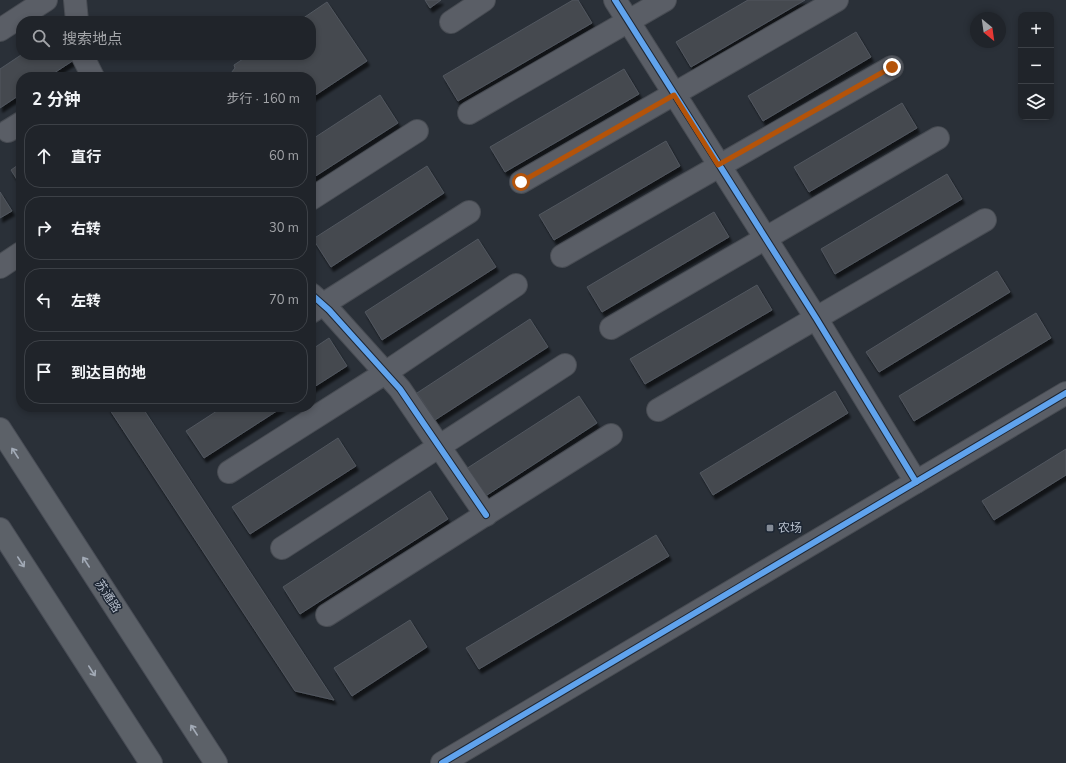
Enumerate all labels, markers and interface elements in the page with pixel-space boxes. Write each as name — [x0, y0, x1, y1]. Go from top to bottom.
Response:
north arrow — [970, 12, 1006, 48]
map controls — [1018, 12, 1054, 120]
button: + — [1018, 12, 1054, 48]
search box — [16, 16, 316, 60]
icon: search — [30, 27, 52, 49]
text: 搜索地点 — [62, 29, 122, 49]
button: − — [1018, 48, 1054, 84]
route end — [883, 58, 901, 76]
button: layers — [1018, 84, 1054, 120]
text: 2 分钟 — [32, 88, 81, 111]
text: 步行 · 160 m — [226, 90, 300, 108]
icon: ahead — [33, 145, 55, 167]
text: 直行 — [71, 147, 101, 167]
text: 60 m — [269, 147, 299, 165]
route start — [512, 173, 530, 191]
icon: right — [33, 217, 55, 239]
text: 右转 — [71, 219, 101, 239]
text: 30 m — [269, 219, 299, 237]
icon: left — [33, 289, 55, 311]
text: 左转 — [71, 291, 101, 311]
text: 70 m — [269, 291, 299, 309]
icon: arrive — [33, 361, 55, 383]
text: 到达目的地 — [71, 363, 146, 383]
one-way arrow — [11, 448, 19, 459]
place label: 农场 — [778, 520, 802, 536]
marker: 农场 — [765, 523, 775, 533]
one-way arrow — [17, 556, 25, 567]
one-way arrow — [82, 557, 90, 568]
street label: 苏通路 — [91, 577, 125, 615]
one-way arrow — [88, 665, 96, 676]
one-way arrow — [190, 724, 198, 736]

